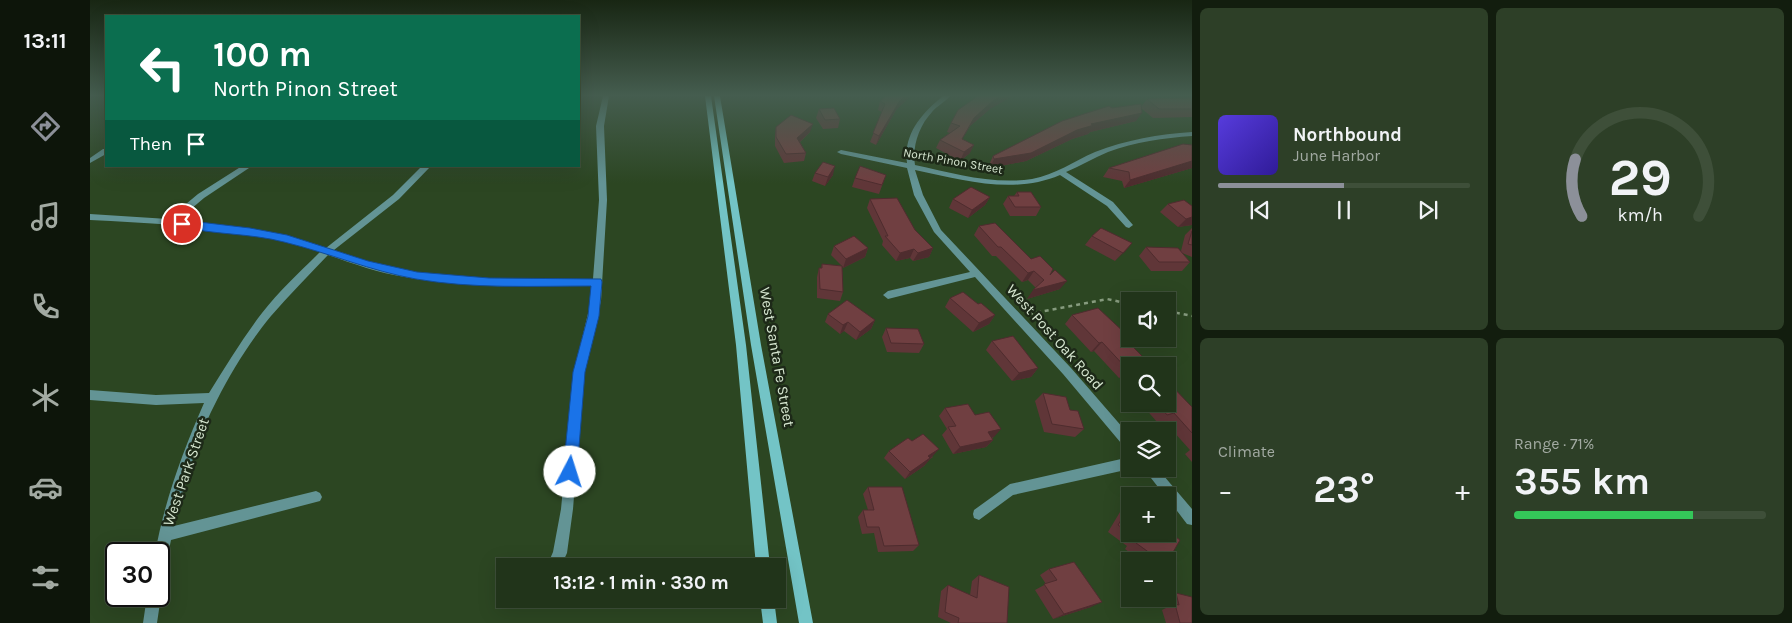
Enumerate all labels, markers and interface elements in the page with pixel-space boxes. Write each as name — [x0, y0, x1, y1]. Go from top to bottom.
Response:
text: 13:11 — [23, 28, 67, 54]
text: 100 m — [213, 34, 312, 75]
icon: left — [130, 35, 195, 100]
text: North Pinon Street — [213, 76, 398, 102]
icon: directions — [28, 109, 63, 144]
text: Northbound — [1293, 124, 1402, 146]
icon: arrive — [182, 130, 210, 158]
text: Then — [130, 133, 172, 155]
street label: North Pinon Street — [902, 145, 1004, 177]
text: June Harbor — [1293, 146, 1380, 165]
text: 29 — [1608, 147, 1672, 208]
icon: previous — [1246, 196, 1274, 224]
icon: pause — [1330, 196, 1358, 224]
icon: next — [1414, 196, 1442, 224]
icon: music — [28, 199, 63, 234]
pin — [161, 203, 203, 245]
text: km/h — [1617, 205, 1663, 226]
icon: arrive — [168, 210, 196, 238]
street label: West Post Oak Road — [1003, 281, 1107, 393]
street label: West Santa Fe Street — [756, 286, 798, 429]
icon: phone — [28, 289, 63, 324]
map controls — [1121, 292, 1176, 607]
button: sound — [1121, 292, 1176, 347]
button: search — [1121, 357, 1176, 412]
icon: climate — [28, 380, 63, 415]
street label: West Park Street — [159, 415, 213, 528]
button: layers — [1121, 422, 1176, 477]
text: Range · 71% — [1514, 434, 1594, 453]
text: Climate — [1218, 442, 1275, 461]
position arrow — [543, 445, 595, 497]
text: 355 km — [1514, 459, 1650, 504]
text: 23° — [1313, 467, 1375, 512]
icon: car — [28, 470, 63, 505]
text: − — [1218, 474, 1233, 507]
text: + — [1455, 474, 1470, 507]
button: + — [1121, 487, 1176, 542]
speed limit sign: 30 — [105, 542, 170, 607]
button: − — [1121, 552, 1176, 607]
icon: filters — [28, 560, 63, 595]
text: 13:12 · 1 min · 330 m — [553, 572, 729, 594]

